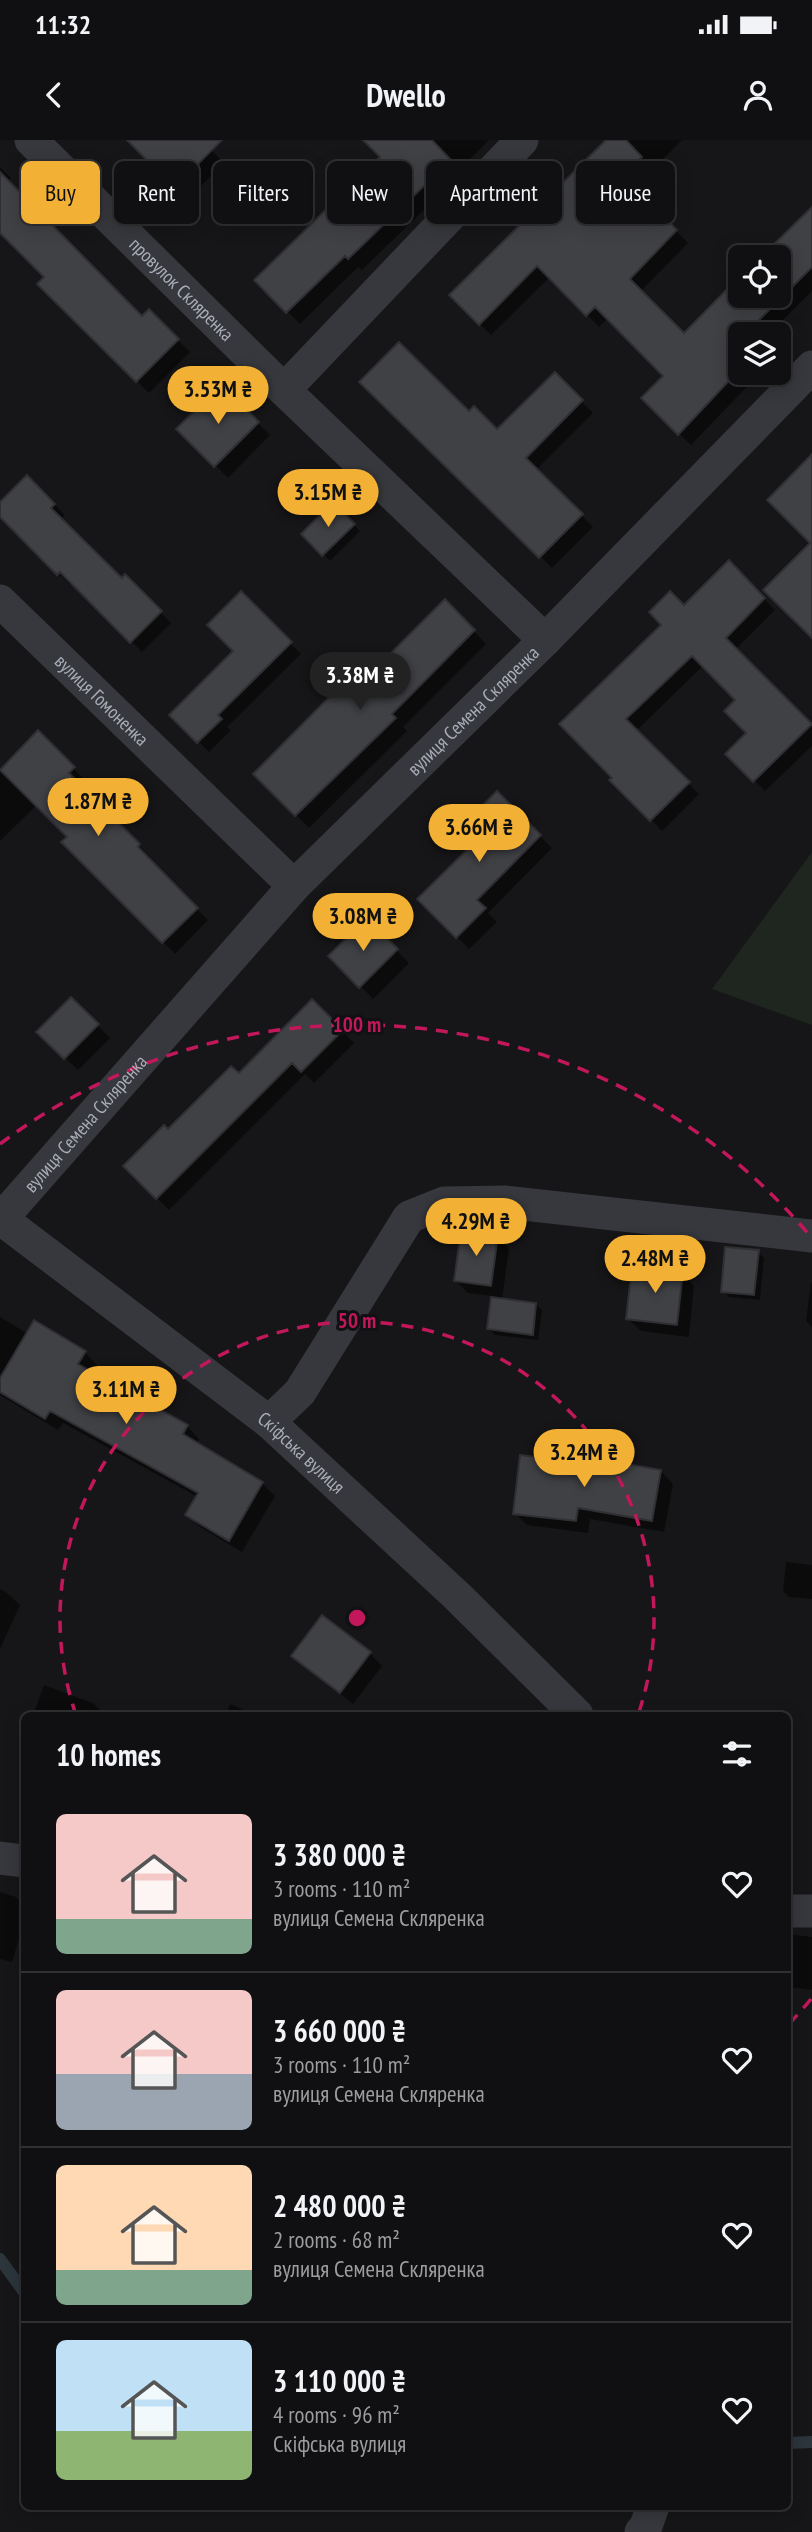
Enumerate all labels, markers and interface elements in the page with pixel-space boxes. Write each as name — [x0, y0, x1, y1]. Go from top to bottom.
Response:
text: 11:32 — [35, 8, 91, 41]
text: Dwello — [366, 74, 446, 116]
icon: back — [35, 76, 73, 114]
icon: person — [739, 76, 777, 114]
chip: Buy — [21, 161, 100, 224]
chip: Rent — [114, 161, 199, 224]
chip: Filters — [213, 161, 313, 224]
chip: New — [327, 161, 412, 224]
chip: Apartment — [426, 161, 562, 224]
chip: House — [576, 161, 675, 224]
street label: провулок Скляренка — [124, 232, 239, 346]
map controls — [728, 245, 791, 385]
button: locate — [728, 245, 791, 308]
button: layers — [728, 322, 791, 385]
pin: 3.53M ₴ — [153, 366, 283, 426]
text: 3.53M ₴ — [184, 374, 252, 403]
pin: 3.15M ₴ — [263, 470, 393, 529]
text: 3.15M ₴ — [294, 477, 362, 506]
street label: вулиця Семена Скляренка — [402, 641, 544, 780]
street label: вулиця Гомоненка — [50, 649, 154, 751]
pin: 3.38M ₴ — [295, 652, 425, 712]
text: 3.38M ₴ — [326, 660, 394, 689]
pin: 1.87M ₴ — [33, 778, 163, 838]
text: 1.87M ₴ — [64, 786, 132, 815]
pin: 3.66M ₴ — [414, 804, 544, 864]
text: 3.66M ₴ — [445, 812, 513, 841]
pin: 3.08M ₴ — [298, 894, 428, 953]
text: 3.08M ₴ — [329, 901, 397, 930]
text: 100 m — [333, 1011, 381, 1038]
street label: вулиця Семена Скляренка — [18, 1050, 152, 1197]
pin: 4.29M ₴ — [411, 1198, 541, 1258]
text: 4.29M ₴ — [442, 1206, 510, 1235]
pin: 2.48M ₴ — [590, 1236, 720, 1295]
text: 2.48M ₴ — [621, 1243, 689, 1272]
text: 50 m — [338, 1307, 376, 1334]
pin: 3.11M ₴ — [61, 1366, 191, 1426]
text: 3.11M ₴ — [92, 1374, 160, 1403]
street label: Скіфська вулиця — [253, 1406, 350, 1498]
pin: 3.24M ₴ — [519, 1430, 649, 1489]
text: 3.24M ₴ — [550, 1437, 618, 1466]
centre of rings — [345, 1606, 369, 1630]
text: 10 homes — [56, 1735, 161, 1774]
icon: filters — [718, 1735, 756, 1773]
text: 3 380 000 ₴ — [273, 1835, 406, 1874]
icon: home — [112, 1842, 196, 1926]
icon: heart — [718, 1865, 756, 1903]
text: 3 rooms · 110 m² — [273, 1874, 410, 1903]
text: вулиця Семена Скляренка — [273, 1903, 485, 1932]
text: 3 660 000 ₴ — [273, 2011, 406, 2050]
icon: home — [112, 2018, 196, 2102]
icon: heart — [718, 2041, 756, 2079]
text: 3 rooms · 110 m² — [273, 2050, 410, 2079]
text: вулиця Семена Скляренка — [273, 2079, 485, 2108]
text: 2 480 000 ₴ — [273, 2186, 406, 2225]
icon: home — [112, 2193, 196, 2277]
icon: heart — [718, 2216, 756, 2254]
text: 2 rooms · 68 m² — [273, 2225, 400, 2254]
text: вулиця Семена Скляренка — [273, 2254, 485, 2283]
text: 3 110 000 ₴ — [273, 2361, 406, 2400]
icon: home — [112, 2368, 196, 2452]
icon: heart — [718, 2391, 756, 2429]
text: 4 rooms · 96 m² — [273, 2400, 400, 2429]
text: Скіфська вулиця — [273, 2429, 406, 2458]

